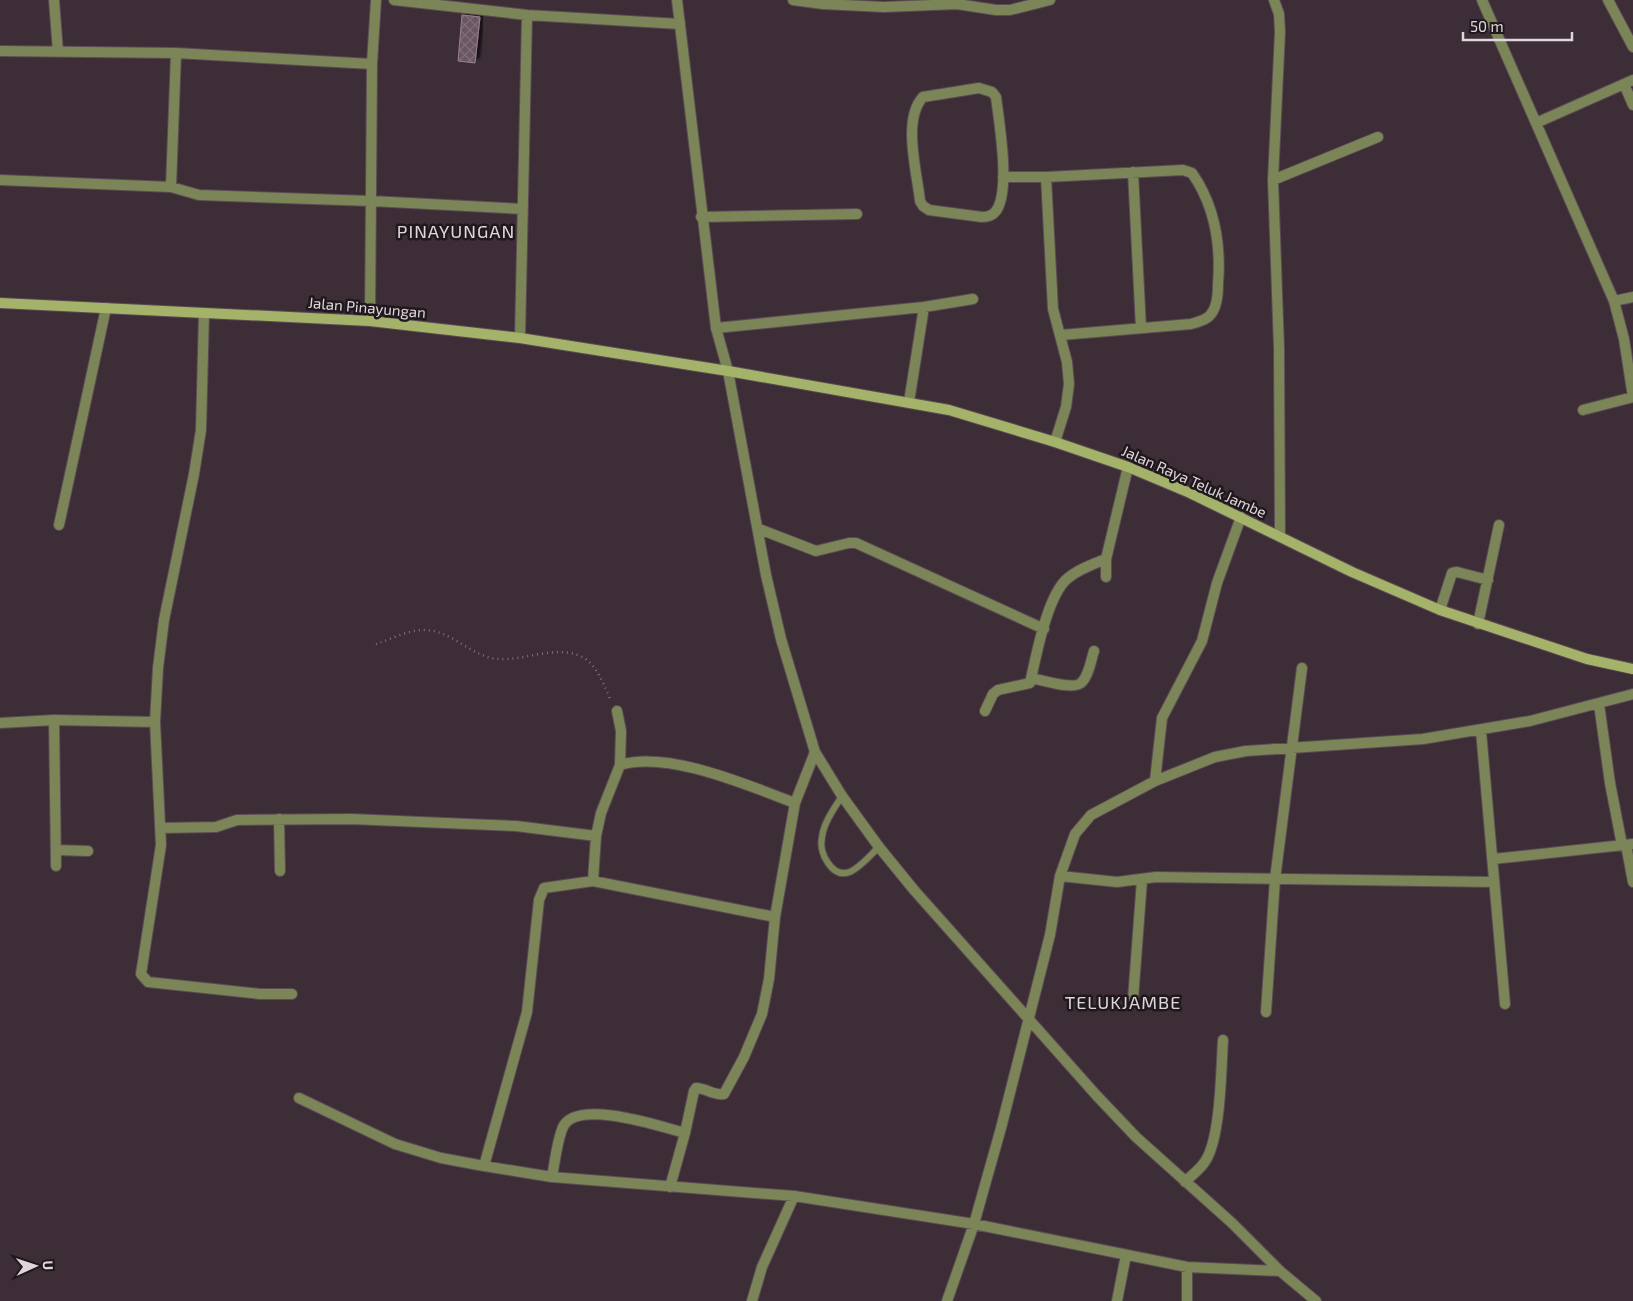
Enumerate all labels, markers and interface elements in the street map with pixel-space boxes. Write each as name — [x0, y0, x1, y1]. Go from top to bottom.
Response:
scale bar — [1463, 10, 1572, 42]
text: 50 m — [1470, 17, 1504, 35]
district label: PINAYUNGAN — [397, 220, 515, 242]
street label: Jalan Pinayungan — [307, 293, 427, 321]
street label: Jalan Raya Teluk Jambe — [1119, 441, 1270, 521]
district label: TELUKJAMBE — [1065, 991, 1181, 1013]
north arrow — [10, 1241, 60, 1291]
text: U — [40, 1260, 57, 1271]

